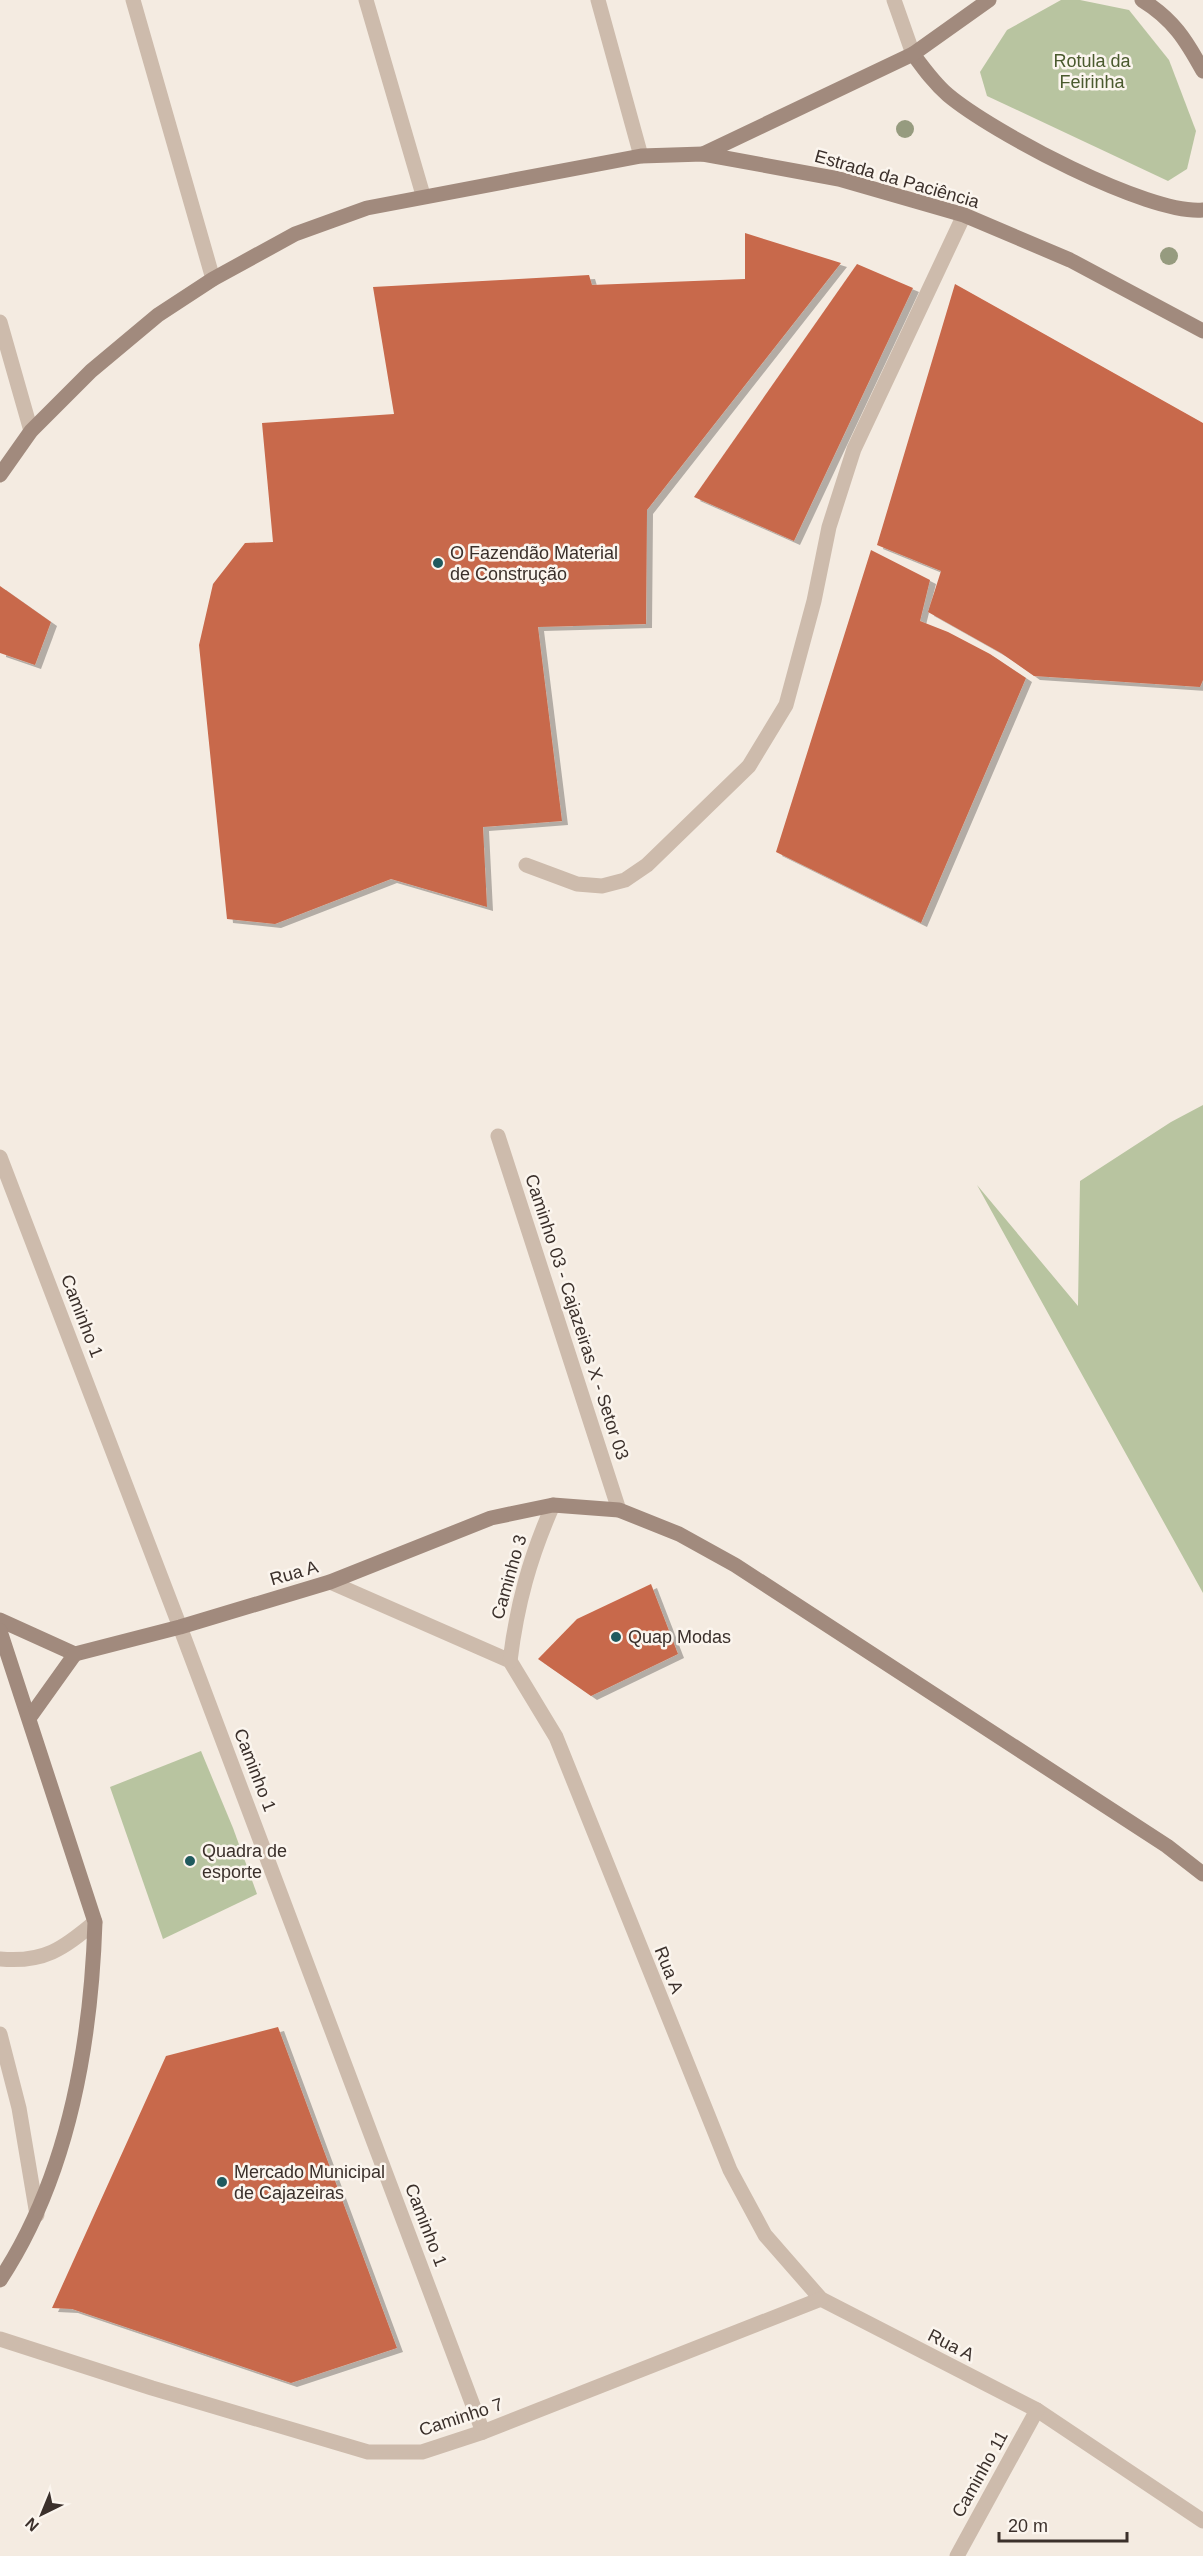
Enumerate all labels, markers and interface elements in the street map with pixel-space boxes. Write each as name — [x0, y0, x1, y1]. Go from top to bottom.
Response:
park label: Rotula da Feirinha — [1053, 51, 1132, 92]
street label: Estrada da Paciência — [812, 146, 982, 212]
place label: O Fazendão Material de Construção — [450, 543, 618, 584]
marker: O Fazendão Material de Construção — [431, 556, 445, 570]
street label: Caminho 03 - Cajazeiras X - Setor 03 — [521, 1172, 633, 1462]
street label: Caminho 1 — [57, 1272, 107, 1360]
street label: Caminho 3 — [487, 1532, 531, 1622]
street label: Rua A — [268, 1557, 320, 1589]
place label: Quap Modas — [628, 1627, 731, 1647]
marker: Quap Modas — [609, 1630, 623, 1644]
street label: Caminho 1 — [230, 1726, 280, 1814]
place label: Quadra de esporte — [202, 1841, 287, 1882]
marker: Quadra de esporte — [183, 1854, 197, 1868]
street label: Rua A — [651, 1944, 687, 1996]
place label: Mercado Municipal de Cajazeiras — [234, 2162, 385, 2203]
marker: Mercado Municipal de Cajazeiras — [215, 2175, 229, 2189]
street label: Caminho 1 — [401, 2181, 451, 2269]
street label: Rua A — [925, 2325, 977, 2365]
street label: Caminho 7 — [417, 2394, 505, 2440]
street label: Caminho 11 — [948, 2427, 1012, 2521]
north arrow — [12, 2484, 72, 2544]
scale bar — [999, 2505, 1126, 2543]
text: N — [22, 2514, 42, 2535]
text: 20 m — [1008, 2516, 1048, 2536]

